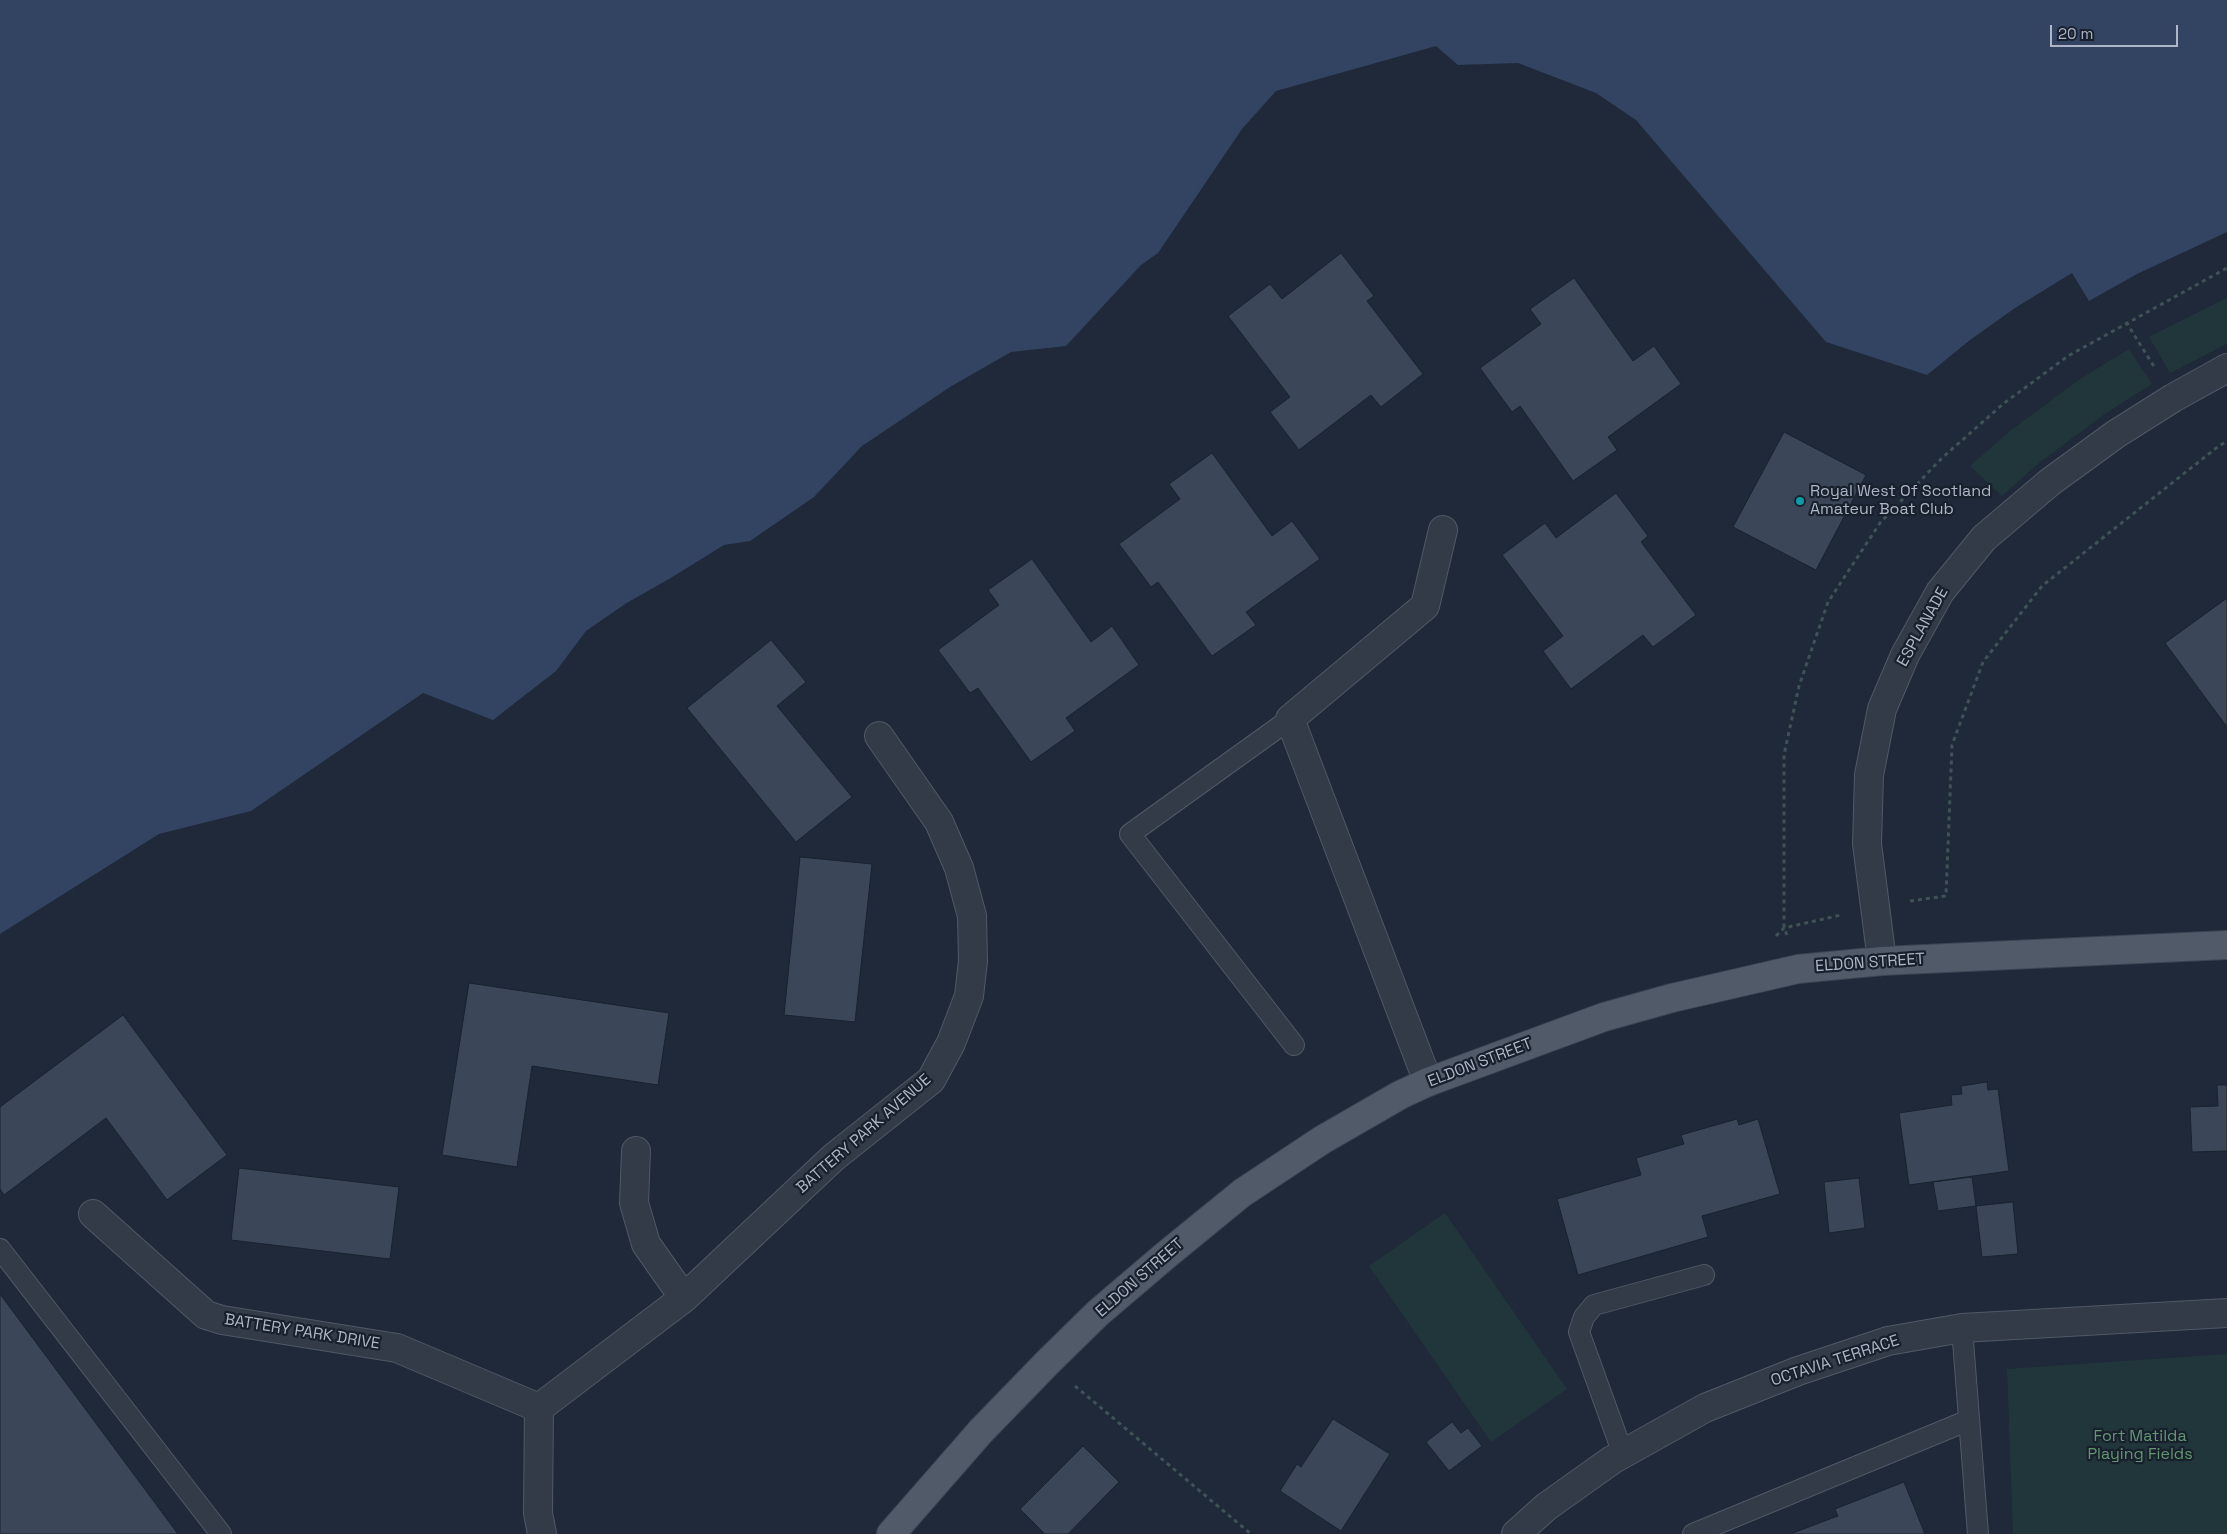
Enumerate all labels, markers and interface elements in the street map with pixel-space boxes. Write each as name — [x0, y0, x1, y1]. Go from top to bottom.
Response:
scale bar — [2052, 15, 2180, 47]
text: 20 m — [2058, 24, 2093, 43]
place label: Royal West Of Scotland Amateur Boat Club — [1810, 482, 1991, 520]
marker: Royal West Of Scotland Amateur Boat Club — [1794, 495, 1806, 507]
street label: ESPLANADE — [1893, 584, 1953, 670]
street label: ELDON STREET — [1814, 950, 1926, 976]
street label: ELDON STREET — [1425, 1034, 1535, 1092]
street label: BATTERY PARK AVENUE — [793, 1070, 935, 1198]
street label: ELDON STREET — [1092, 1235, 1188, 1321]
street label: BATTERY PARK DRIVE — [223, 1310, 381, 1354]
street label: OCTAVIA TERRACE — [1768, 1331, 1902, 1391]
park label: Fort Matilda Playing Fields — [2087, 1427, 2193, 1465]

